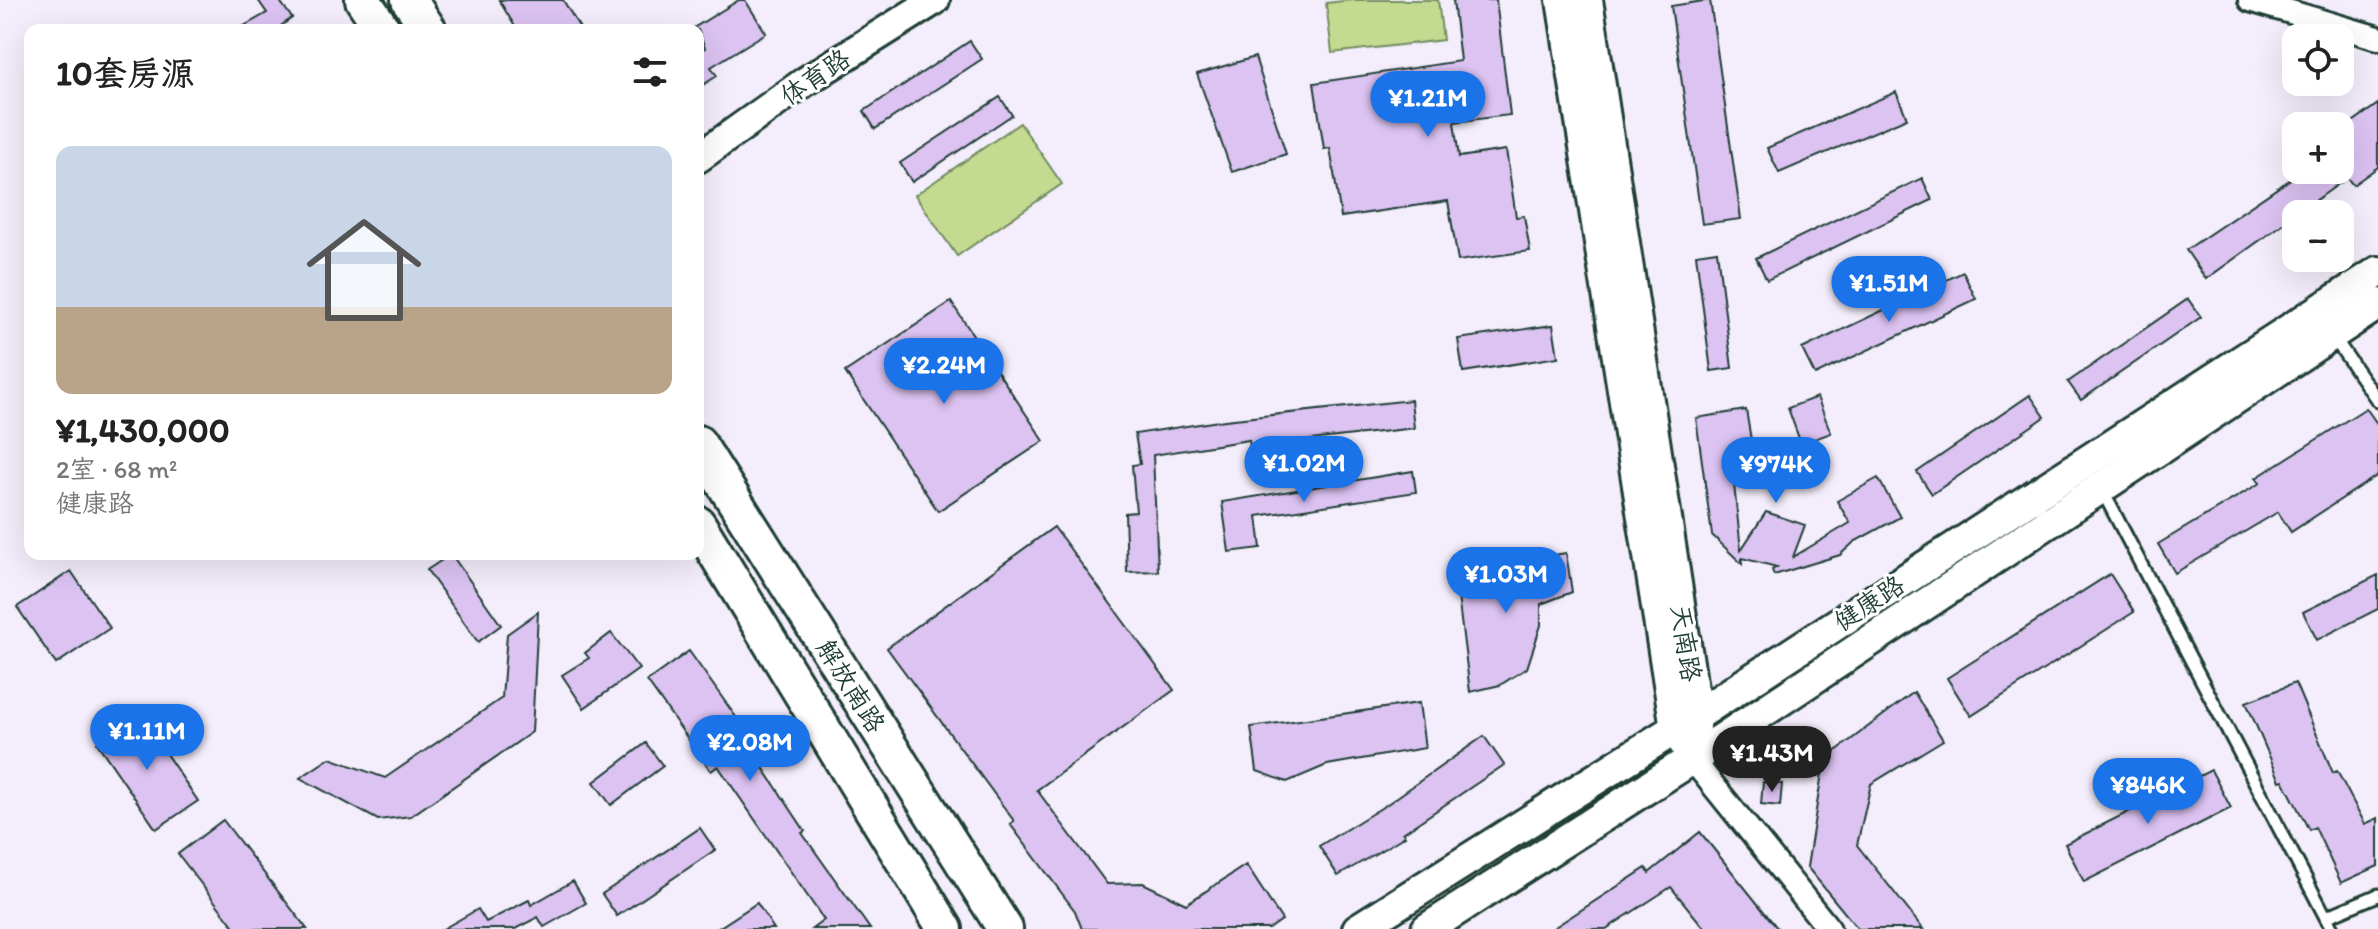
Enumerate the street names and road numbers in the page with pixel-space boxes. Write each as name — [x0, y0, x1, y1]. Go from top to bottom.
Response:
street label: 体育路 — [774, 42, 856, 112]
street label: 健康路 — [1828, 568, 1910, 638]
street label: 天南路 — [1664, 602, 1708, 684]
street label: 解放南路 — [810, 633, 892, 739]

